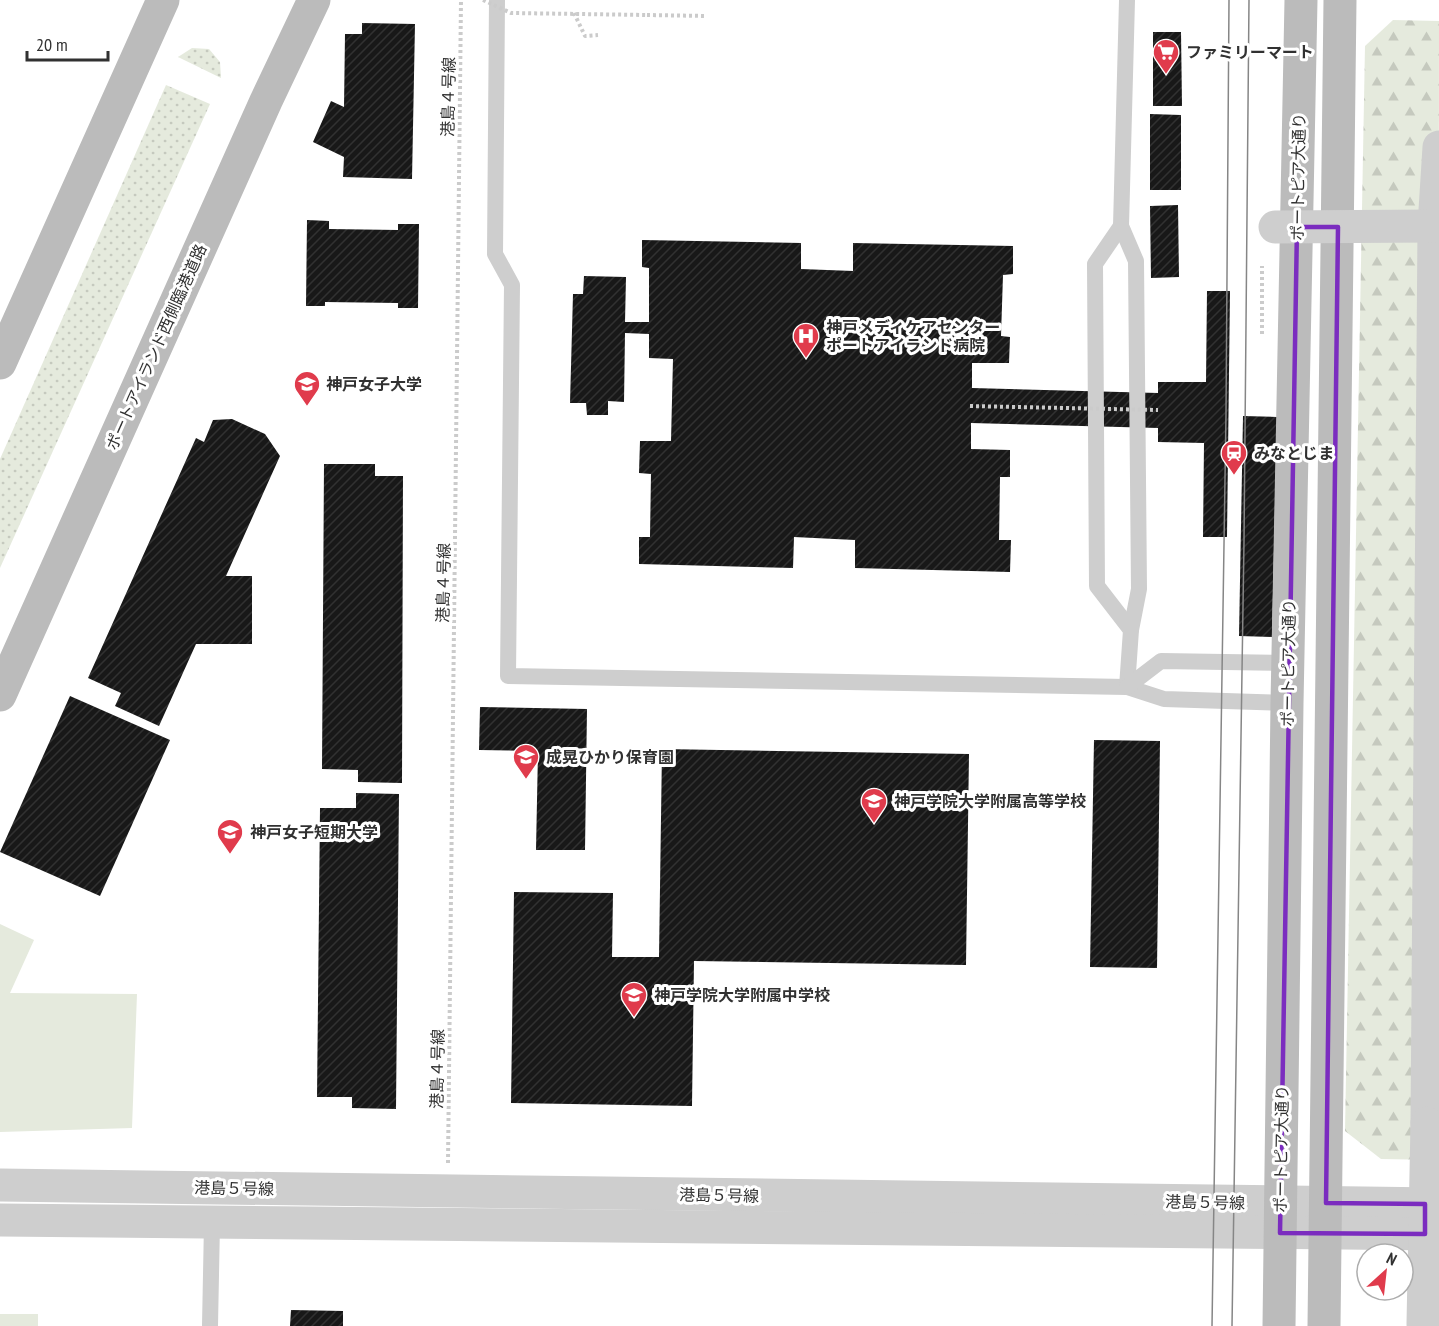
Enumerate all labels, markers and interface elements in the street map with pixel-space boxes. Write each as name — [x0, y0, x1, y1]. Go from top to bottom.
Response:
scale bar — [27, 24, 108, 62]
text: 20 m — [36, 33, 68, 56]
supermarket icon: ファミリーマート — [1151, 37, 1181, 75]
place label: ファミリーマート — [1186, 42, 1314, 62]
street label: 港島４号線 — [437, 57, 459, 137]
street label: ポートピア大通り — [1287, 113, 1309, 241]
street label: ポートアイランド西側臨港道路 — [101, 241, 211, 453]
place label: 神戸メディケアセンター ポートアイランド病院 — [826, 317, 1001, 355]
hospital icon: 神戸メディケアセンター ポートアイランド病院 — [791, 321, 821, 359]
school or university icon: 神戸女子大学 — [292, 369, 322, 407]
place label: 神戸女子大学 — [326, 374, 422, 394]
station icon: みなとじま — [1219, 438, 1249, 476]
place label: みなとじま — [1254, 443, 1334, 463]
street label: 港島４号線 — [432, 543, 454, 623]
street label: ポートピア大通り — [1277, 599, 1299, 727]
school or university icon: 成晃ひかり保育園 — [511, 742, 541, 780]
place label: 成晃ひかり保育園 — [546, 747, 674, 767]
school or university icon: 神戸学院大学附属高等学校 — [859, 786, 889, 824]
place label: 神戸学院大学附属高等学校 — [894, 791, 1086, 811]
school or university icon: 神戸女子短期大学 — [215, 817, 245, 855]
place label: 神戸女子短期大学 — [250, 822, 378, 842]
school or university icon: 神戸学院大学附属中学校 — [619, 980, 649, 1018]
place label: 神戸学院大学附属中学校 — [654, 985, 830, 1005]
street label: 港島４号線 — [426, 1029, 448, 1109]
street label: ポートピア大通り — [1270, 1085, 1292, 1213]
street label: 港島５号線 — [194, 1177, 274, 1199]
street label: 港島５号線 — [679, 1184, 759, 1206]
street label: 港島５号線 — [1165, 1191, 1245, 1213]
north arrow — [1355, 1242, 1415, 1302]
text: N — [1383, 1248, 1400, 1270]

